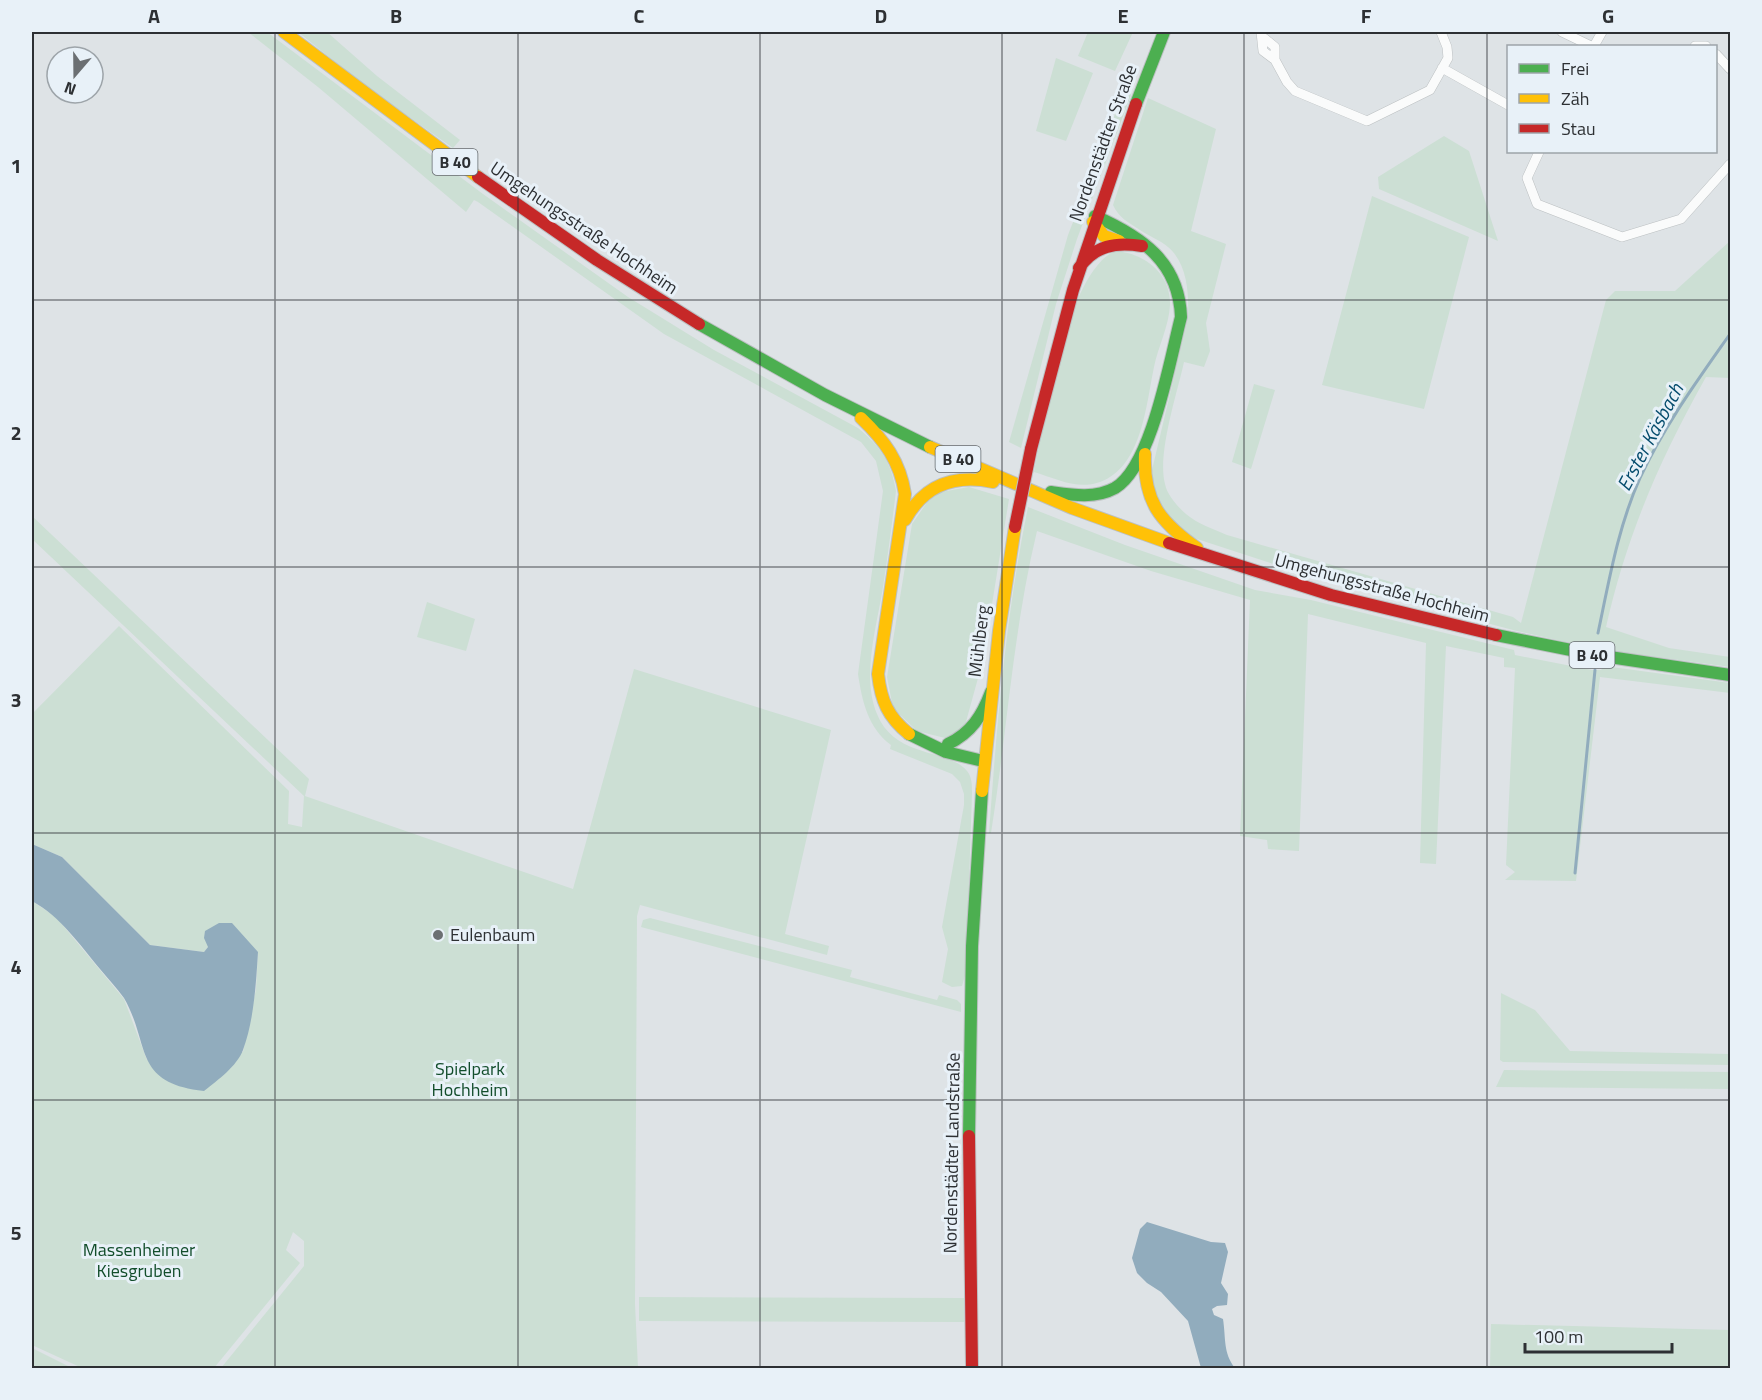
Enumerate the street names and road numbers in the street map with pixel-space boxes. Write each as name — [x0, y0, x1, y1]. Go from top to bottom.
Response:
street label: Nordenstädter Straße — [1062, 61, 1143, 225]
road number: B 40 — [432, 149, 478, 175]
street label: Umgehungsstraße Hochheim — [485, 154, 684, 301]
road number: B 40 — [936, 446, 980, 472]
street label: Umgehungsstraße Hochheim — [1272, 546, 1493, 629]
street label: Mühlberg — [961, 603, 996, 679]
road number: B 40 — [1570, 642, 1614, 668]
street label: Nordenstädter Landstraße — [936, 1052, 967, 1254]

